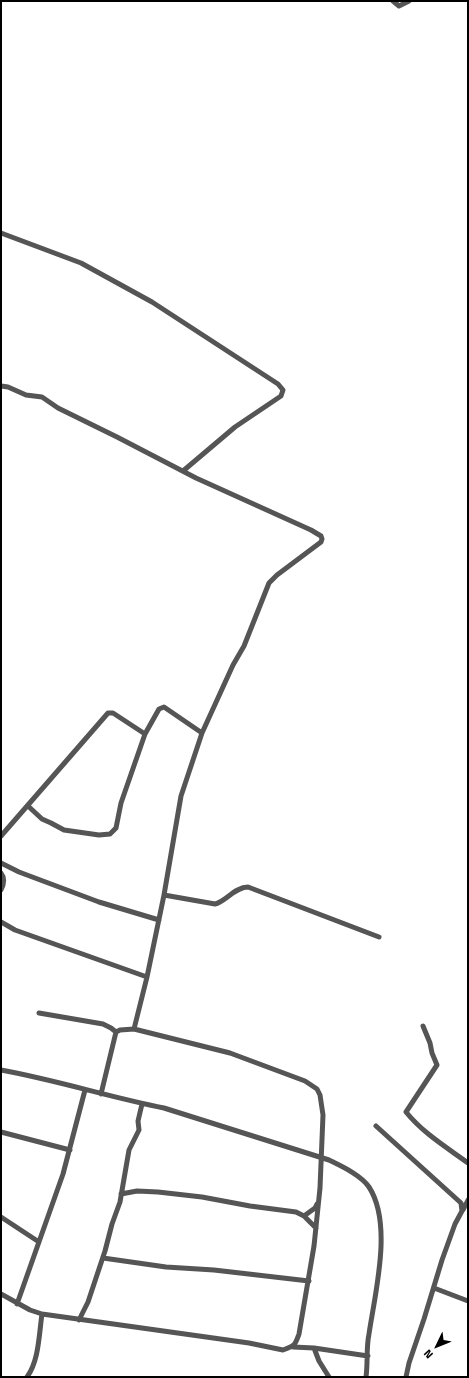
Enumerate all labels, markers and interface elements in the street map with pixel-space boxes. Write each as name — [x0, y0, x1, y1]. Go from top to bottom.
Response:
north arrow — [417, 1326, 457, 1366]
text: N — [420, 1346, 437, 1362]

